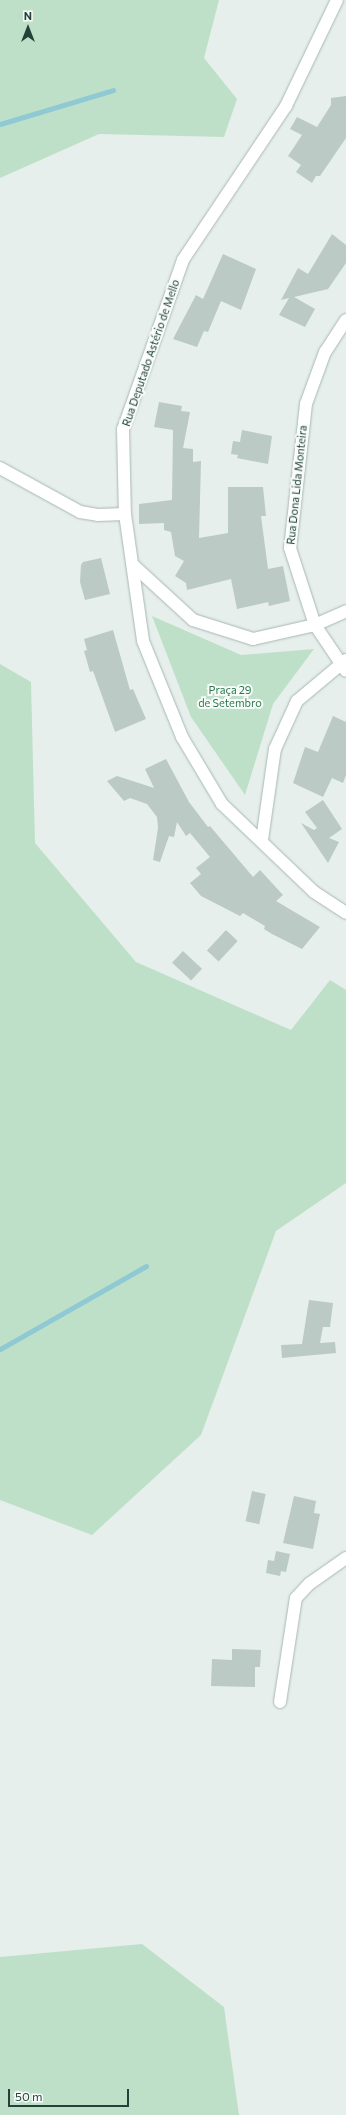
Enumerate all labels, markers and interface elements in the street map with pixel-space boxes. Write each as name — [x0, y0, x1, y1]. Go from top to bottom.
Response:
north arrow — [8, 8, 48, 48]
text: N — [24, 9, 32, 22]
street label: Rua Deputado Astério de Mello — [120, 278, 182, 428]
street label: Rua Dona Lida Monteira — [284, 425, 310, 545]
park label: Praça 29 de Setembro — [198, 684, 262, 710]
scale bar — [10, 2081, 131, 2107]
text: 50 m — [15, 2089, 43, 2103]

